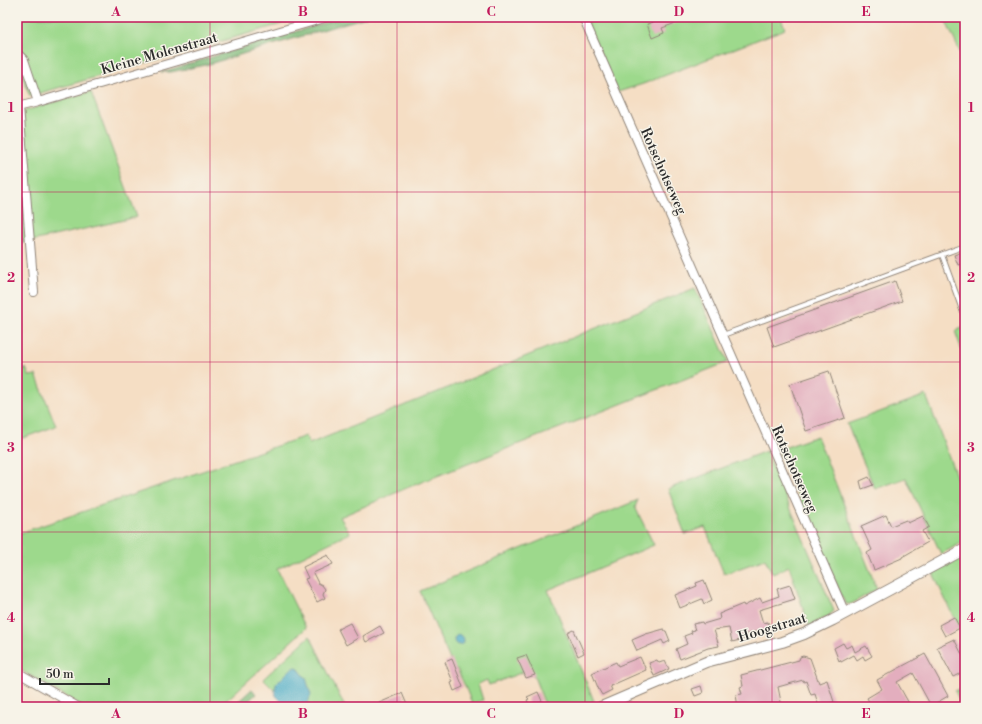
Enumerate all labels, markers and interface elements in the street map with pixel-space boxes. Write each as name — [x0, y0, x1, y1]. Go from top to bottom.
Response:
text: A — [110, 4, 121, 20]
text: B — [298, 4, 308, 20]
text: C — [486, 4, 496, 20]
text: D — [674, 4, 684, 20]
text: E — [861, 4, 871, 20]
street label: Kleine Molenstraat — [99, 29, 220, 79]
text: 1 — [8, 100, 15, 116]
text: 1 — [968, 100, 975, 116]
street label: Rotschotseweg — [636, 125, 691, 218]
text: 2 — [7, 270, 15, 286]
text: 2 — [967, 270, 975, 286]
street label: Rotschotseweg — [767, 423, 822, 516]
text: 3 — [7, 440, 15, 456]
text: 3 — [967, 440, 975, 456]
street label: Hoogstraat — [736, 609, 809, 647]
text: 4 — [7, 610, 16, 626]
text: 4 — [967, 610, 976, 626]
scale bar — [40, 660, 109, 686]
text: 50 m — [46, 667, 74, 682]
text: A — [110, 706, 121, 722]
text: B — [298, 706, 308, 722]
text: C — [486, 706, 496, 722]
text: D — [674, 706, 684, 722]
text: E — [861, 706, 871, 722]

